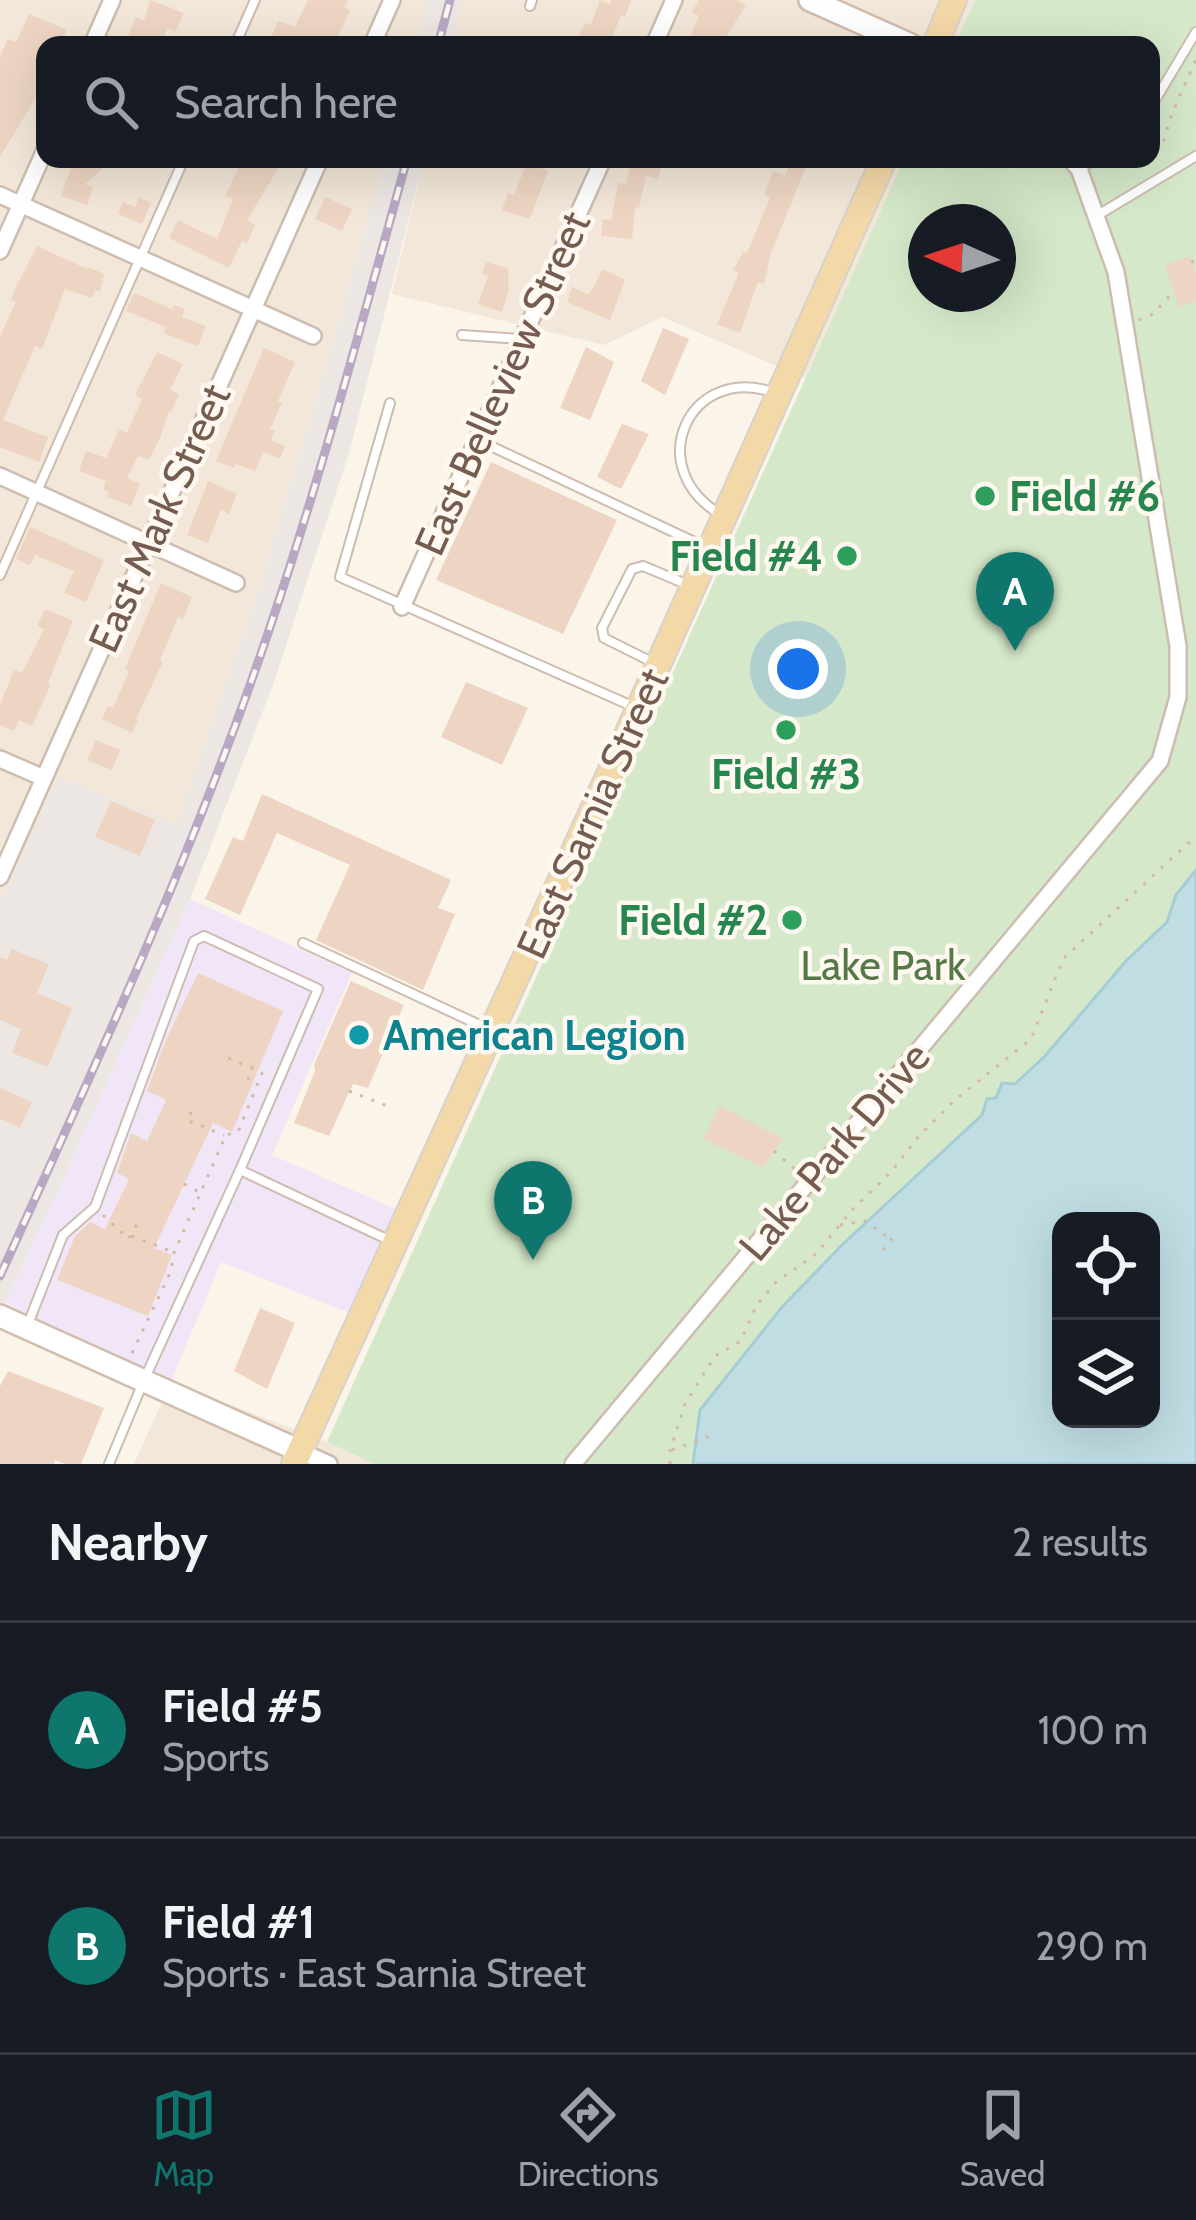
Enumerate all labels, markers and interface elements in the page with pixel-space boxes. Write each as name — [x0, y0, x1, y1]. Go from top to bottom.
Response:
search box — [36, 36, 1160, 168]
icon: search — [78, 69, 144, 135]
text: Search here — [174, 75, 398, 129]
street label: East Belleview Street — [403, 203, 601, 563]
north arrow — [908, 204, 1016, 312]
street label: East Mark Street — [77, 376, 241, 660]
place label: Field #6 — [1009, 470, 1160, 522]
marker: Field #6 — [972, 483, 998, 509]
place label: Field #4 — [669, 530, 823, 582]
marker: Field #4 — [834, 543, 860, 569]
pin: A — [976, 552, 1054, 651]
your location — [768, 639, 828, 699]
street label: East Sarnia Street — [505, 660, 679, 966]
marker: Field #3 — [773, 717, 799, 743]
place label: Field #3 — [711, 748, 861, 800]
place label: Field #2 — [618, 894, 768, 946]
marker: Field #2 — [779, 907, 805, 933]
park label: Lake Park — [800, 939, 966, 991]
place label: American Legion — [383, 1009, 686, 1061]
marker: American Legion — [346, 1022, 372, 1048]
street label: Lake Park Drive — [728, 1031, 940, 1271]
pin: B — [494, 1161, 572, 1260]
map controls — [1052, 1212, 1160, 1428]
button: locate — [1052, 1212, 1160, 1320]
button: layers — [1052, 1320, 1160, 1428]
text: Nearby — [48, 1511, 208, 1573]
text: 2 results — [1012, 1518, 1148, 1566]
text: Field #5 — [162, 1679, 323, 1733]
text: A — [75, 1706, 99, 1754]
text: 100 m — [1038, 1706, 1148, 1754]
text: Sports — [162, 1733, 269, 1781]
text: Field #1 — [162, 1895, 315, 1949]
text: B — [75, 1922, 99, 1970]
text: 290 m — [1035, 1922, 1148, 1970]
text: Sports · East Sarnia Street — [162, 1949, 586, 1997]
tab: Map — [151, 2082, 217, 2194]
tab: Directions — [518, 2082, 659, 2194]
tab: Saved — [960, 2082, 1045, 2194]

